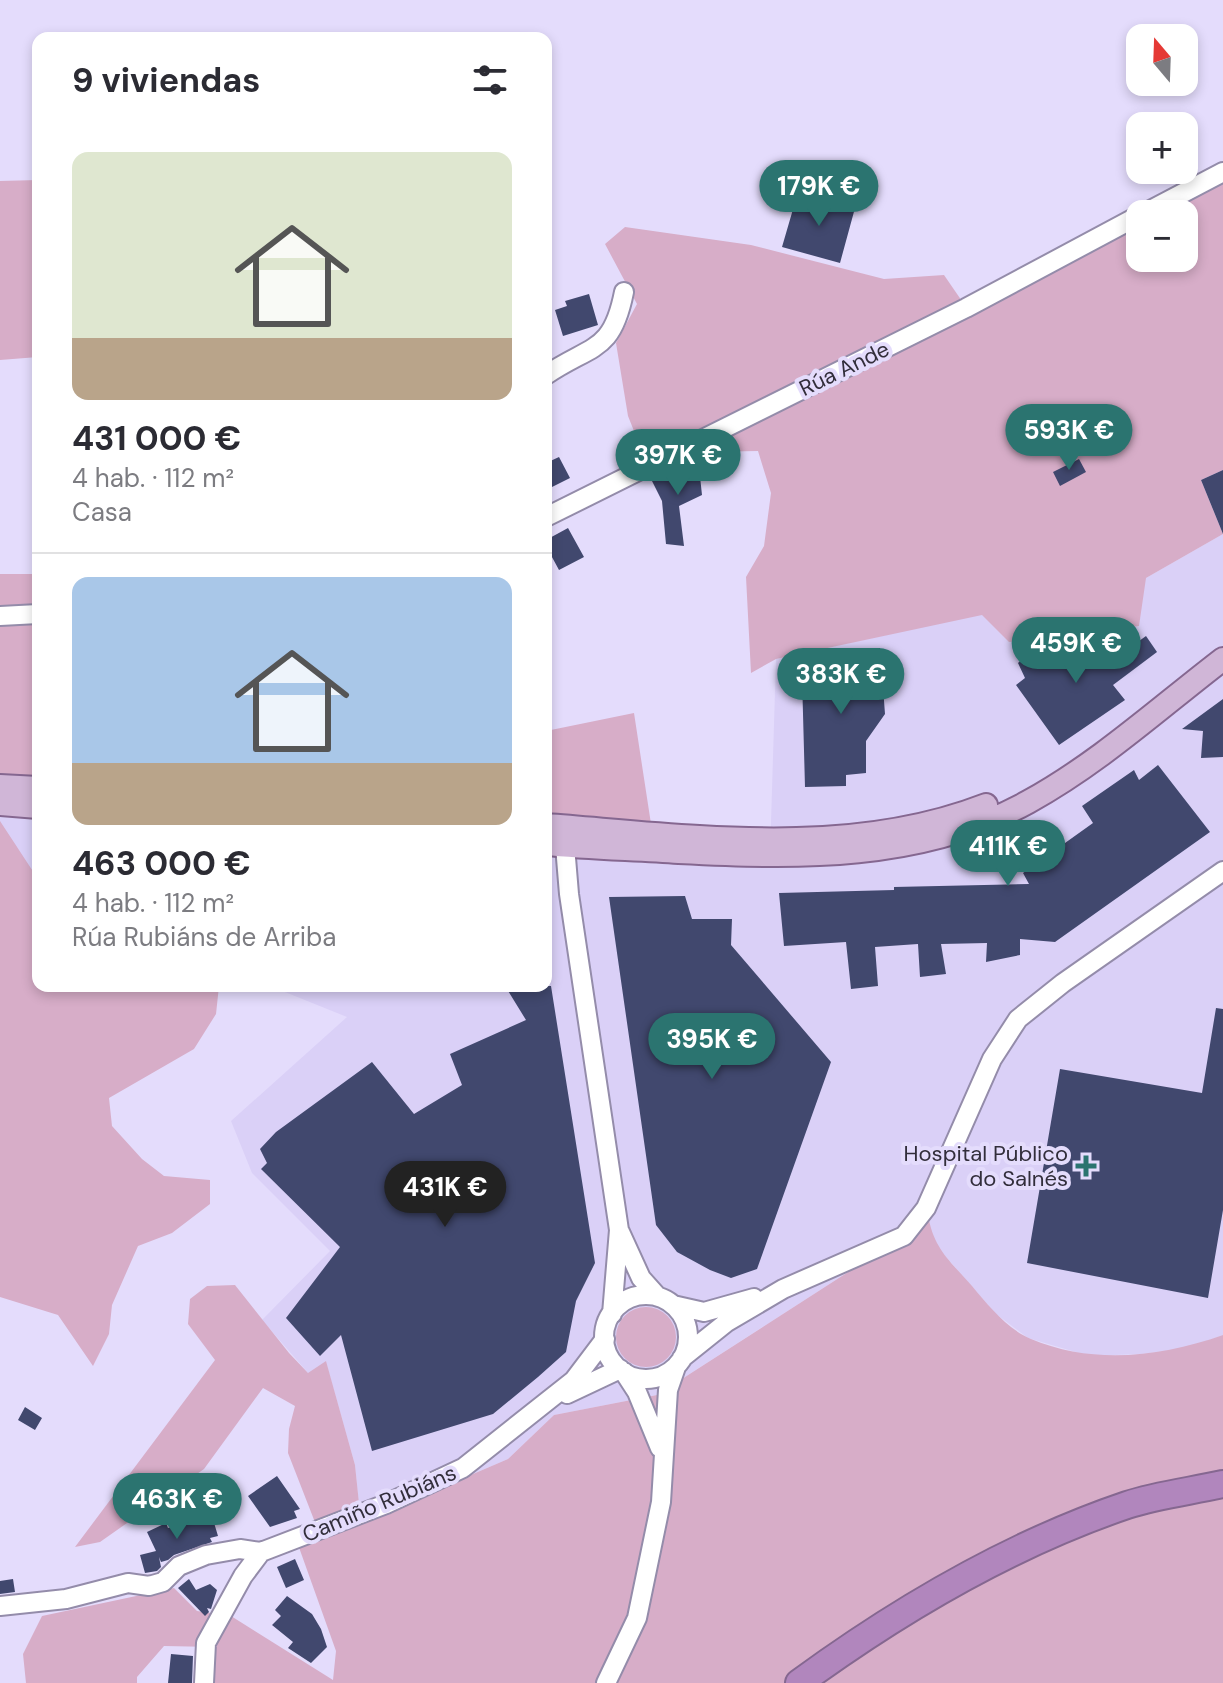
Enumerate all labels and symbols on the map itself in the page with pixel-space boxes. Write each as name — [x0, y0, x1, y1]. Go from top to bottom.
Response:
north arrow — [1126, 24, 1198, 96]
pin: 179K € — [754, 160, 884, 228]
street label: Rúa Ande — [794, 334, 894, 403]
pin: 593K € — [1004, 404, 1134, 472]
pin: 397K € — [613, 429, 743, 497]
pin: 459K € — [1011, 617, 1141, 685]
pin: 383K € — [776, 648, 906, 716]
pin: 411K € — [943, 820, 1073, 888]
pin: 395K € — [647, 1013, 777, 1081]
place label: Hospital Público do Salnés — [904, 1139, 1068, 1193]
marker: Hospital Público do Salnés — [1075, 1155, 1097, 1177]
pin: 431K € — [380, 1161, 510, 1229]
street label: Camiño Rubiáns — [298, 1458, 461, 1549]
pin: 463K € — [112, 1473, 242, 1541]

